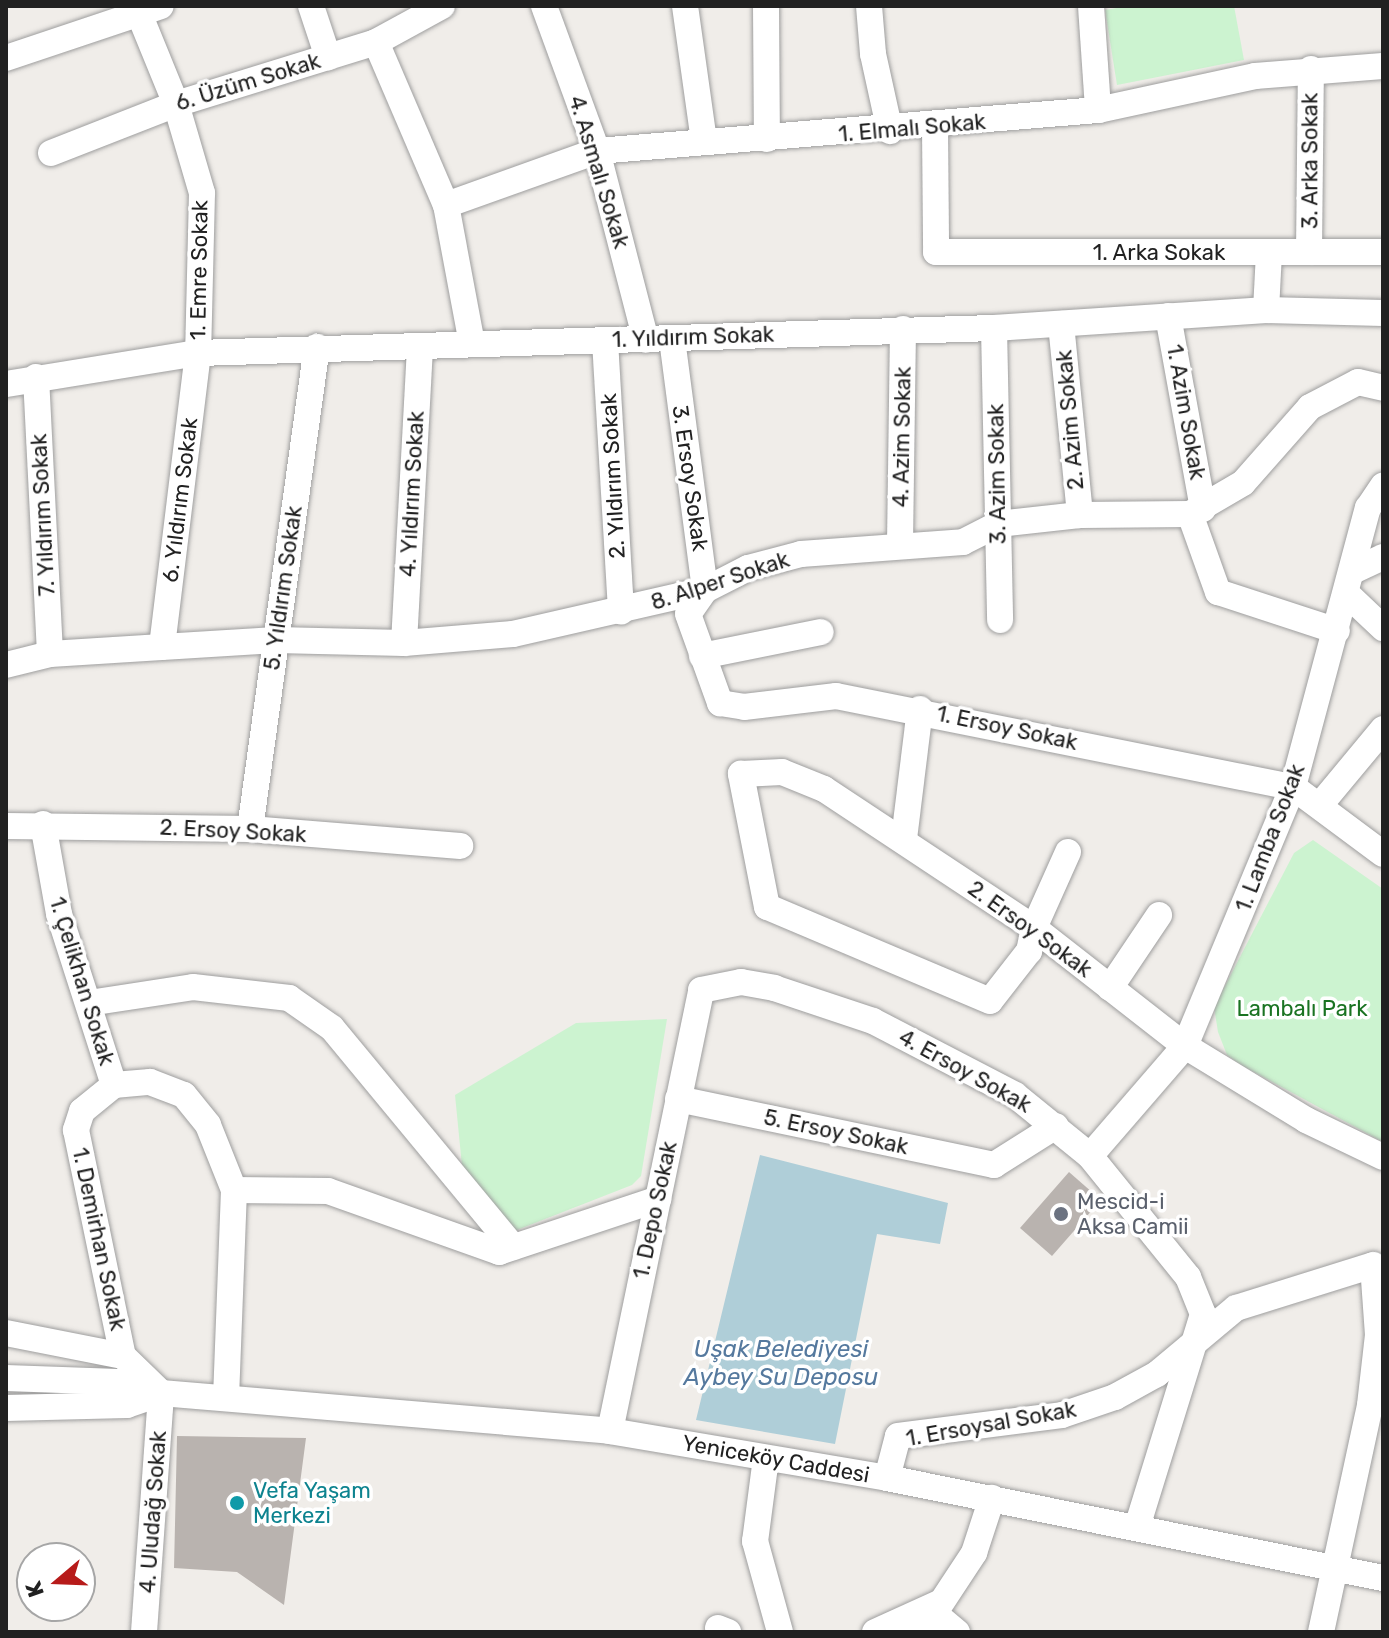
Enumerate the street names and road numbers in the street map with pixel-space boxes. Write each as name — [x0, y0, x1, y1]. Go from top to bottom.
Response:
street label: 6. Üzüm Sokak — [172, 47, 324, 117]
street label: 4. Asmalı Sokak — [563, 92, 635, 252]
street label: 3. Arka Sokak — [1297, 93, 1323, 229]
street label: 1. Elmalı Sokak — [837, 108, 987, 148]
street label: 1. Emre Sokak — [185, 200, 213, 340]
street label: 1. Arka Sokak — [1092, 240, 1226, 266]
street label: 1. Yıldırım Sokak — [611, 321, 775, 353]
street label: 1. Azim Sokak — [1161, 342, 1211, 482]
street label: 2. Azim Sokak — [1051, 349, 1089, 491]
street label: 4. Azim Sokak — [888, 366, 916, 508]
street label: 2. Yıldırım Sokak — [595, 392, 631, 560]
street label: 3. Ersoy Sokak — [667, 403, 713, 553]
street label: 3. Azim Sokak — [983, 403, 1011, 545]
street label: 4. Yıldırım Sokak — [394, 410, 430, 578]
street label: 6. Yıldırım Sokak — [157, 416, 203, 584]
street label: 7. Yıldırım Sokak — [26, 433, 60, 597]
street label: 5. Yıldırım Sokak — [258, 504, 308, 672]
street label: 8. Alper Sokak — [647, 546, 793, 616]
street label: 1. Ersoy Sokak — [934, 700, 1080, 756]
street label: 1. Lamba Sokak — [1230, 760, 1310, 916]
street label: 2. Ersoy Sokak — [159, 814, 307, 848]
street label: 2. Ersoy Sokak — [963, 875, 1097, 983]
street label: 1. Çelikhan Sokak — [44, 894, 120, 1068]
street label: 4. Ersoy Sokak — [894, 1024, 1036, 1118]
street label: 5. Ersoy Sokak — [761, 1104, 911, 1160]
street label: 1. Depo Sokak — [628, 1139, 682, 1281]
street label: 1. Demirhan Sokak — [67, 1145, 131, 1333]
street label: 1. Ersoysal Sokak — [904, 1396, 1078, 1452]
street label: Yeniceköy Caddesi — [680, 1429, 872, 1489]
street label: 4. Uludağ Sokak — [134, 1430, 172, 1594]

